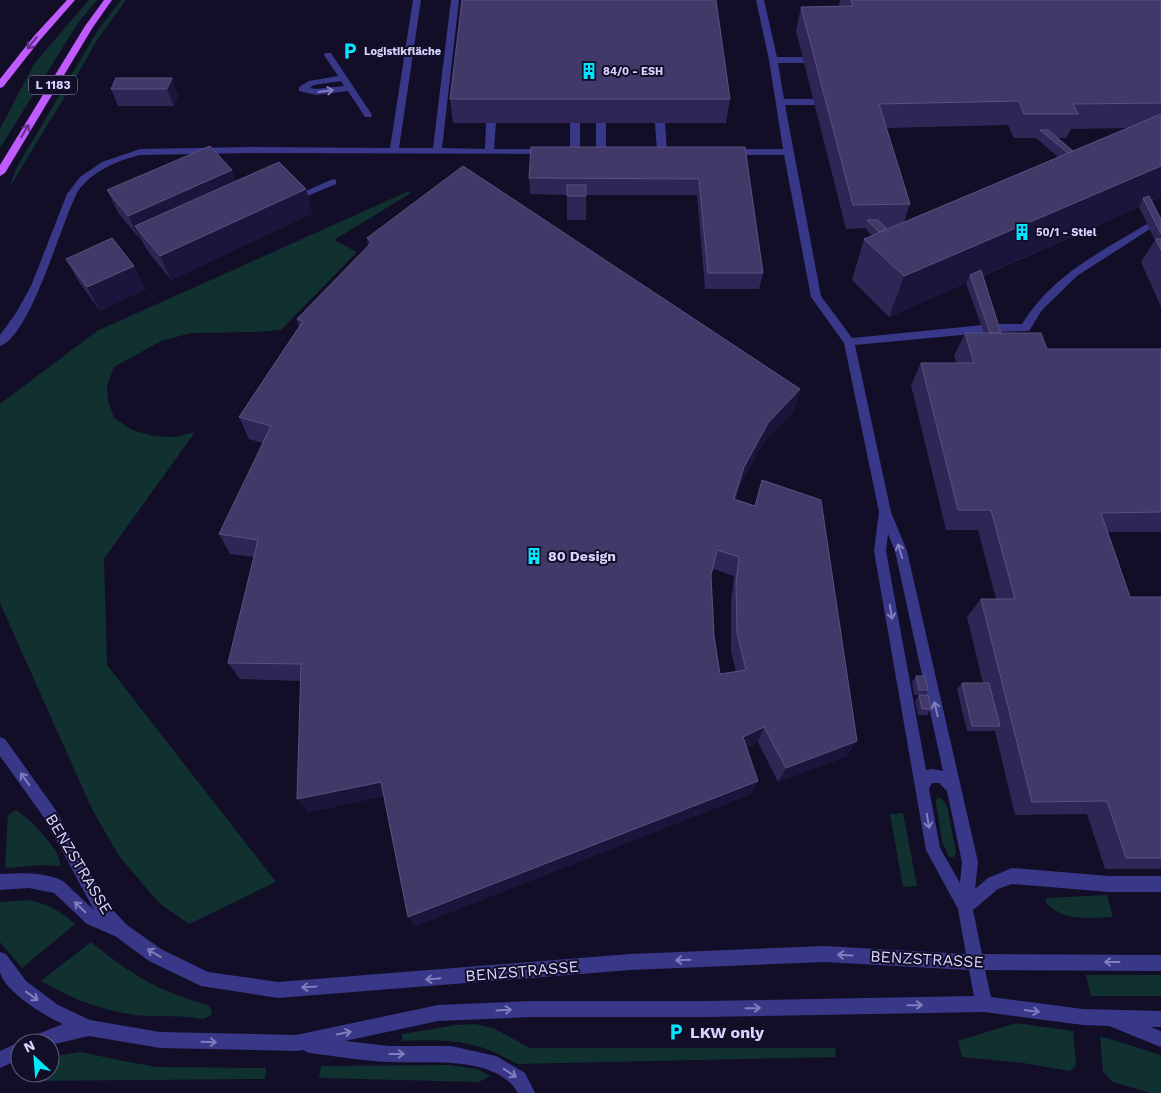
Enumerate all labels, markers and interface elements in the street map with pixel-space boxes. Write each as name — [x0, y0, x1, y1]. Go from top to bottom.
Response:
one-way arrow — [27, 36, 38, 49]
parking icon: Logistikfläche — [340, 41, 360, 61]
place label: Logistikfläche — [364, 45, 441, 58]
building icon: 84/0 - ESH — [579, 61, 599, 81]
place label: 84/0 - ESH — [603, 65, 663, 78]
road number: L 1183 — [29, 76, 77, 94]
one-way arrow — [318, 86, 334, 96]
one-way arrow — [20, 125, 30, 139]
building icon: 50/1 - Stiel — [1012, 222, 1032, 242]
place label: 50/1 - Stiel — [1036, 226, 1097, 239]
one-way arrow — [895, 544, 904, 559]
building icon: 80 Design — [524, 546, 544, 566]
place label: 80 Design — [548, 548, 616, 564]
one-way arrow — [886, 603, 896, 619]
one-way arrow — [931, 702, 940, 718]
one-way arrow — [20, 772, 30, 786]
street label: BENZSTRASSE — [42, 810, 116, 918]
one-way arrow — [923, 813, 933, 829]
one-way arrow — [73, 901, 86, 913]
street label: BENZSTRASSE — [870, 947, 984, 971]
one-way arrow — [147, 948, 161, 959]
one-way arrow — [837, 950, 854, 960]
one-way arrow — [675, 955, 691, 964]
street label: BENZSTRASSE — [465, 957, 579, 985]
one-way arrow — [1105, 957, 1121, 967]
one-way arrow — [426, 974, 442, 984]
one-way arrow — [302, 983, 318, 992]
one-way arrow — [25, 991, 39, 1001]
one-way arrow — [906, 1000, 923, 1010]
one-way arrow — [744, 1003, 760, 1013]
one-way arrow — [496, 1005, 512, 1015]
one-way arrow — [1024, 1006, 1040, 1016]
parking icon: LKW only — [666, 1022, 686, 1042]
place label: LKW only — [690, 1023, 765, 1042]
one-way arrow — [336, 1028, 352, 1037]
north arrow — [10, 1033, 60, 1083]
text: N — [21, 1037, 37, 1056]
one-way arrow — [201, 1037, 217, 1046]
one-way arrow — [388, 1049, 405, 1059]
one-way arrow — [502, 1068, 516, 1078]

